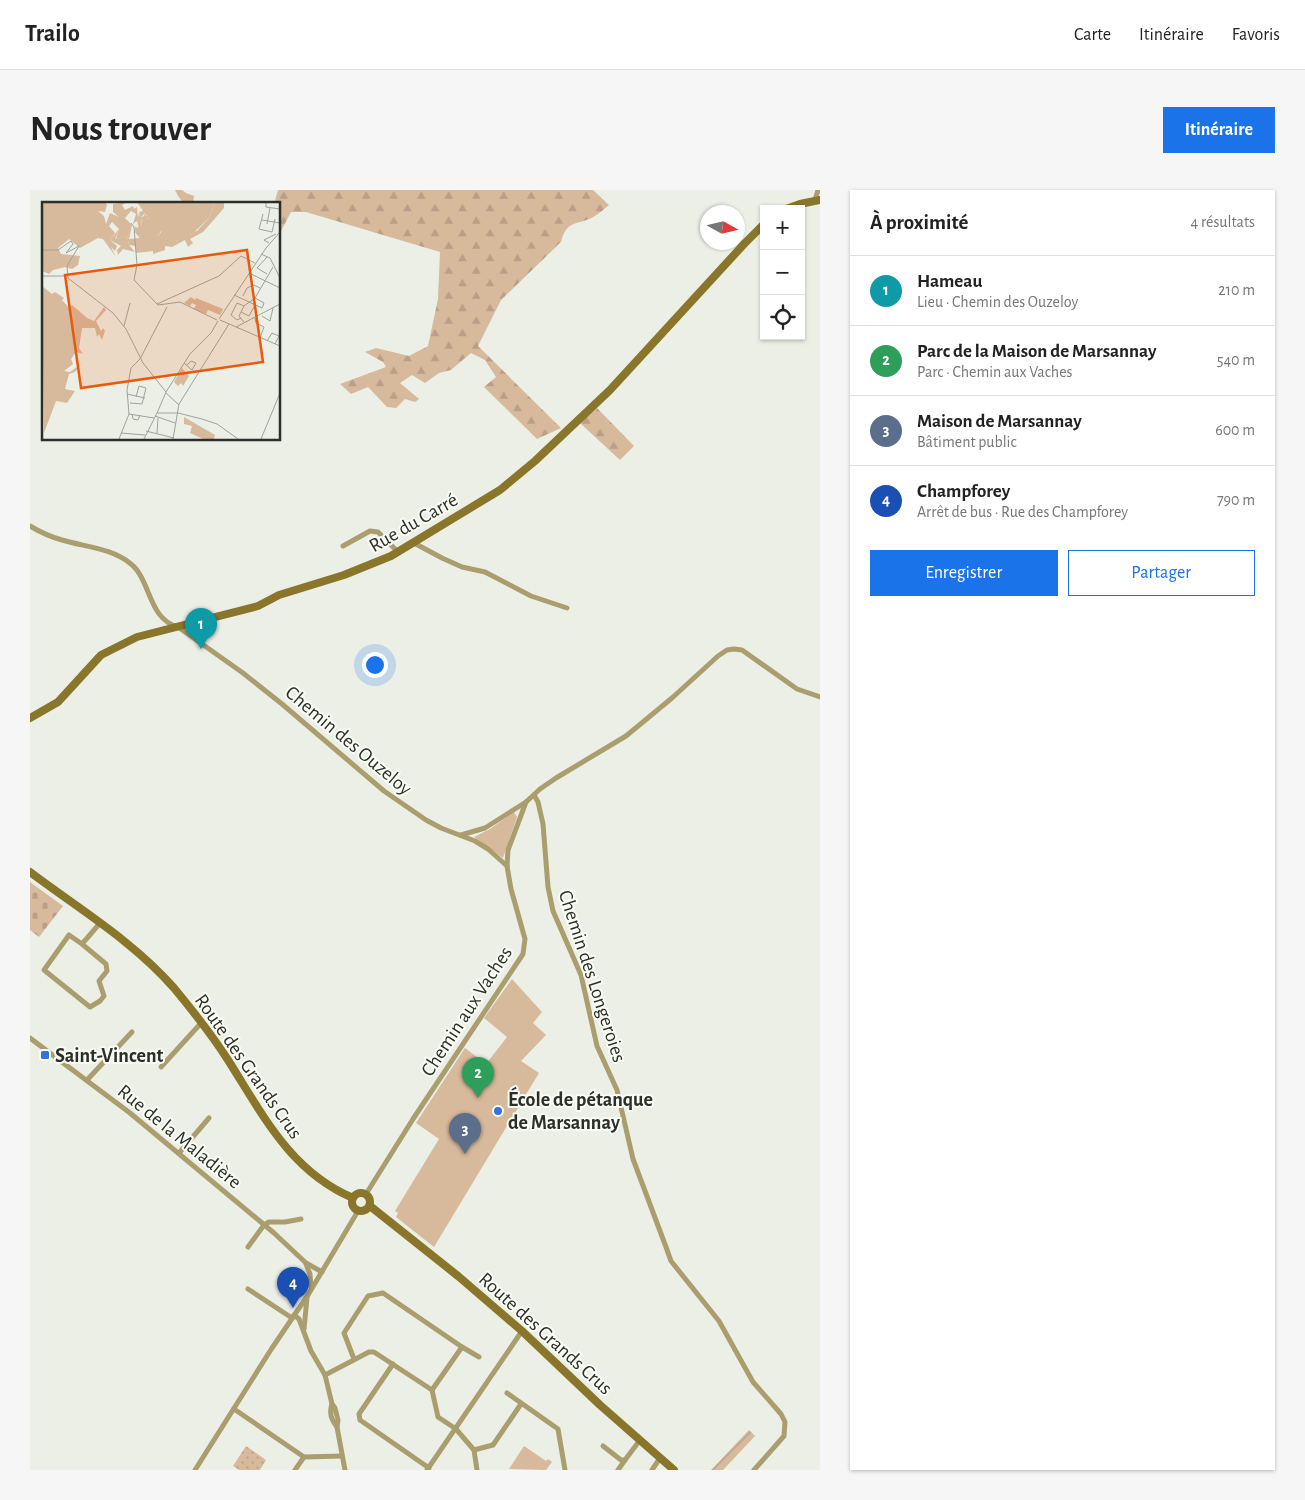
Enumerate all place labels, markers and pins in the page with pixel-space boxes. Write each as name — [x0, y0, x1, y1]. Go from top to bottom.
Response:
pin: 1 — [185, 608, 217, 649]
place label: Saint-Vincent — [55, 1046, 164, 1066]
marker: Saint-Vincent — [39, 1049, 51, 1061]
pin: 2 — [462, 1057, 494, 1098]
place label: École de pétanque de Marsannay — [508, 1086, 653, 1133]
marker: École de pétanque de Marsannay — [492, 1105, 504, 1117]
pin: 3 — [449, 1113, 481, 1154]
pin: 4 — [277, 1267, 309, 1308]

